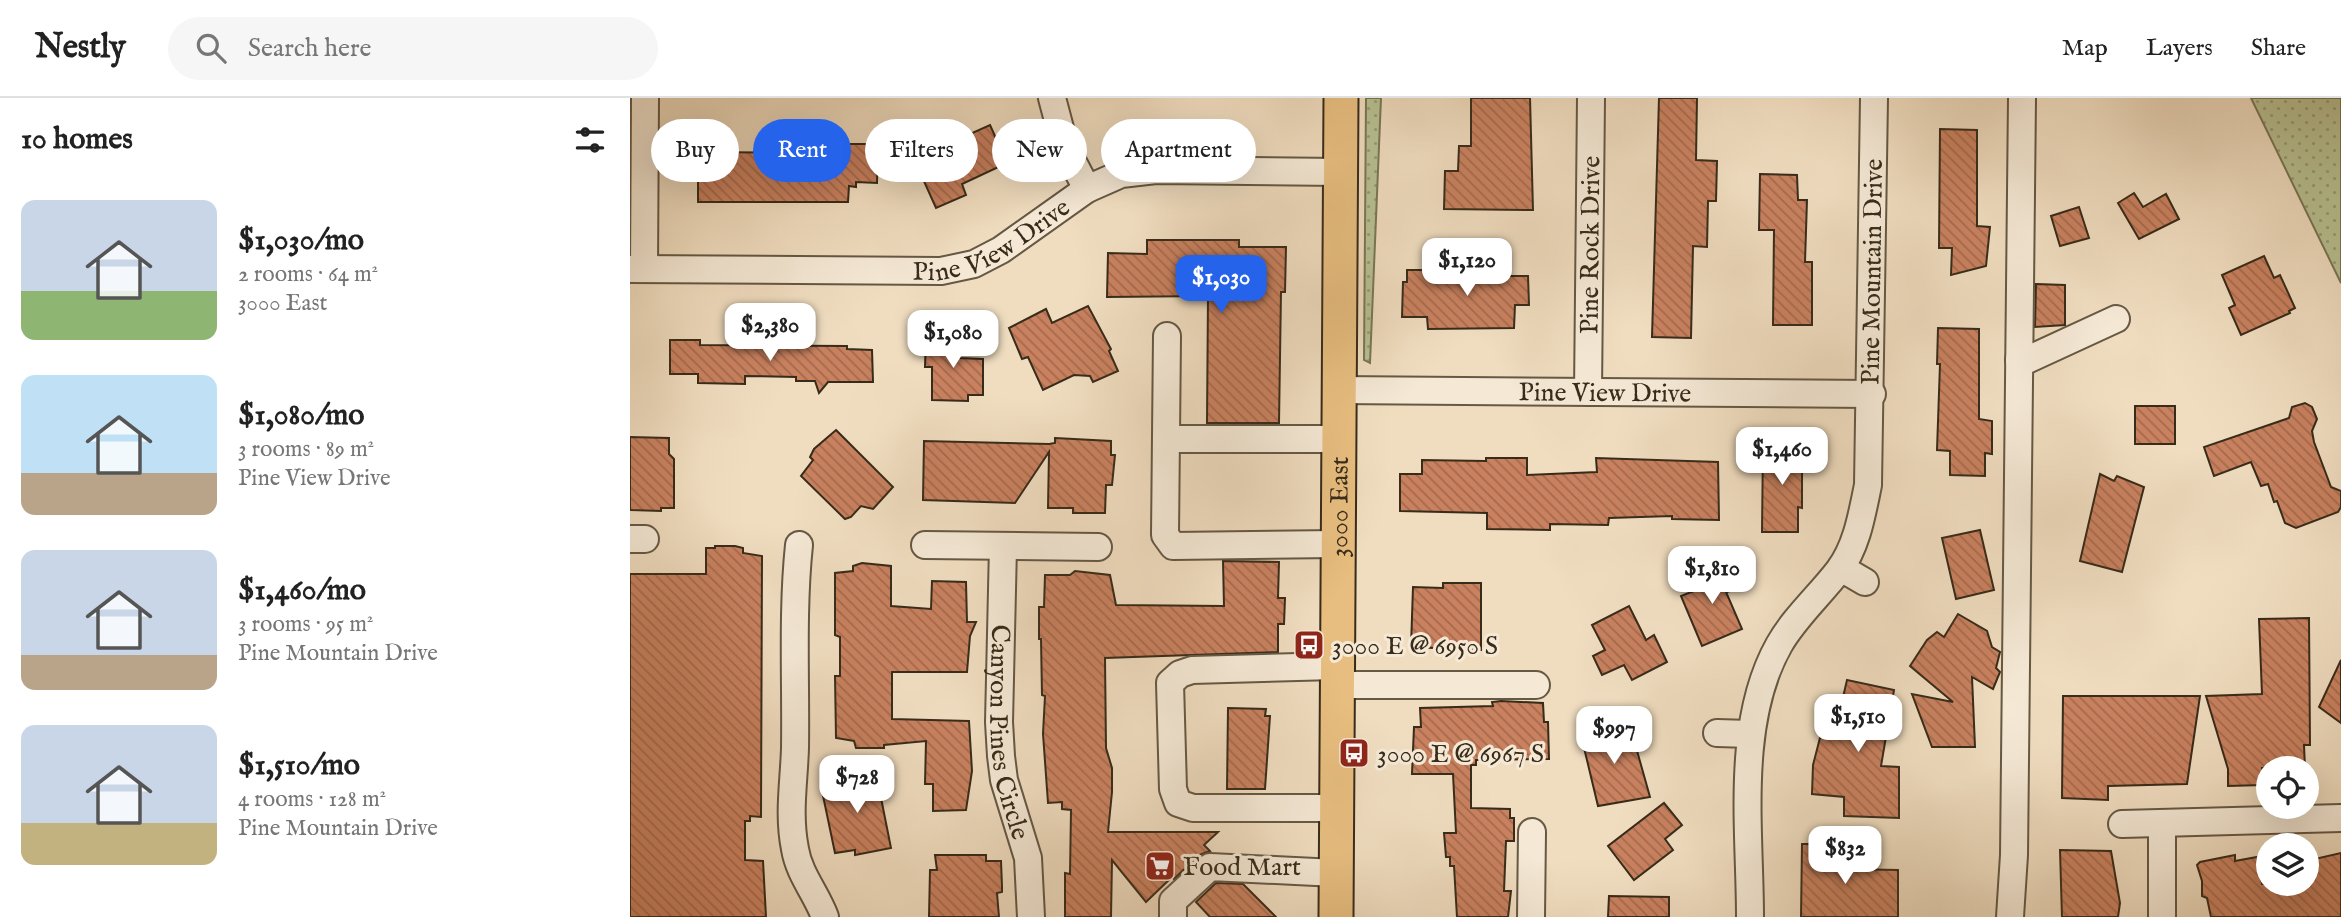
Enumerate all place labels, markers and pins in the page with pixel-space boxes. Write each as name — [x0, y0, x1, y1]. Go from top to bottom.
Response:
pin: $1,120 — [1410, 238, 1524, 298]
pin: $1,030 — [1164, 256, 1278, 315]
pin: $2,380 — [713, 303, 827, 363]
pin: $1,080 — [896, 310, 1010, 370]
pin: $1,460 — [1725, 428, 1839, 487]
pin: $1,810 — [1655, 546, 1769, 606]
bus stop icon: 3000 E @ 6950 S — [1292, 628, 1326, 662]
place label: 3000 E @ 6950 S — [1332, 630, 1498, 663]
pin: $1,510 — [1801, 694, 1915, 754]
pin: $997 — [1573, 706, 1655, 766]
bus stop icon: 3000 E @ 6967 S — [1337, 736, 1371, 770]
place label: 3000 E @ 6967 S — [1377, 738, 1544, 771]
pin: $728 — [816, 756, 898, 815]
pin: $832 — [1804, 826, 1886, 886]
supermarket icon: Food Mart — [1143, 849, 1177, 883]
place label: Food Mart — [1183, 851, 1301, 884]

